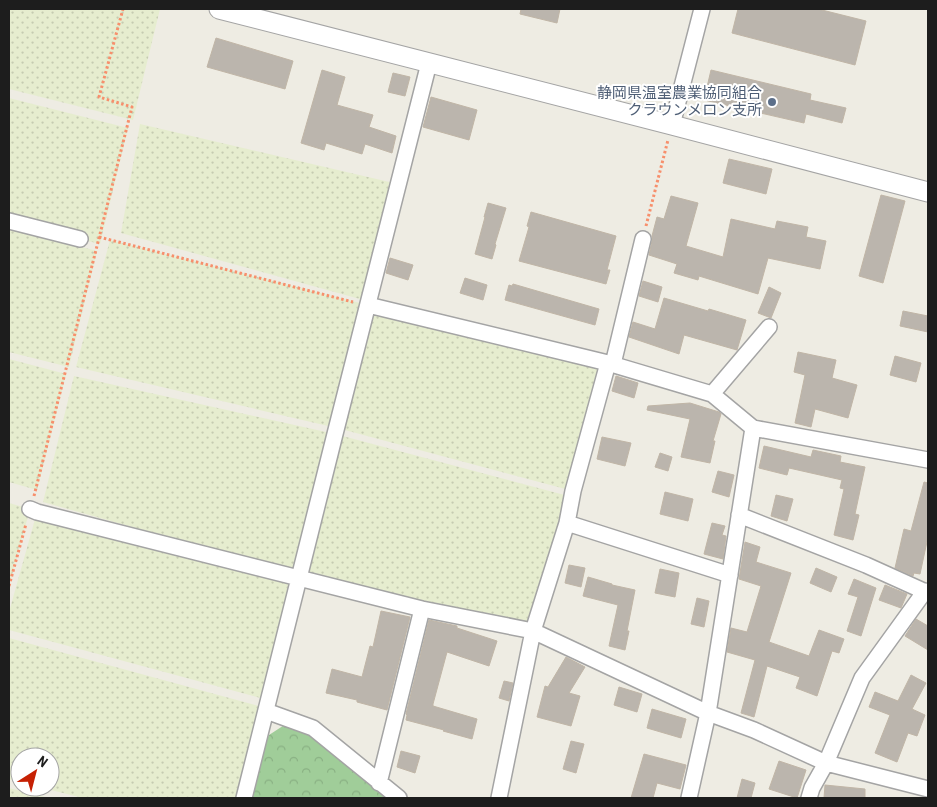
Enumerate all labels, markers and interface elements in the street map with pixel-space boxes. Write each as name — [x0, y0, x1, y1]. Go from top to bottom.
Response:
place label: 静岡県温室農業協同組合 クラウンメロン支所 — [597, 84, 762, 119]
marker: 静岡県温室農業協同組合 クラウンメロン支所 — [766, 96, 778, 108]
north arrow — [10, 747, 60, 797]
text: N — [34, 752, 51, 770]

